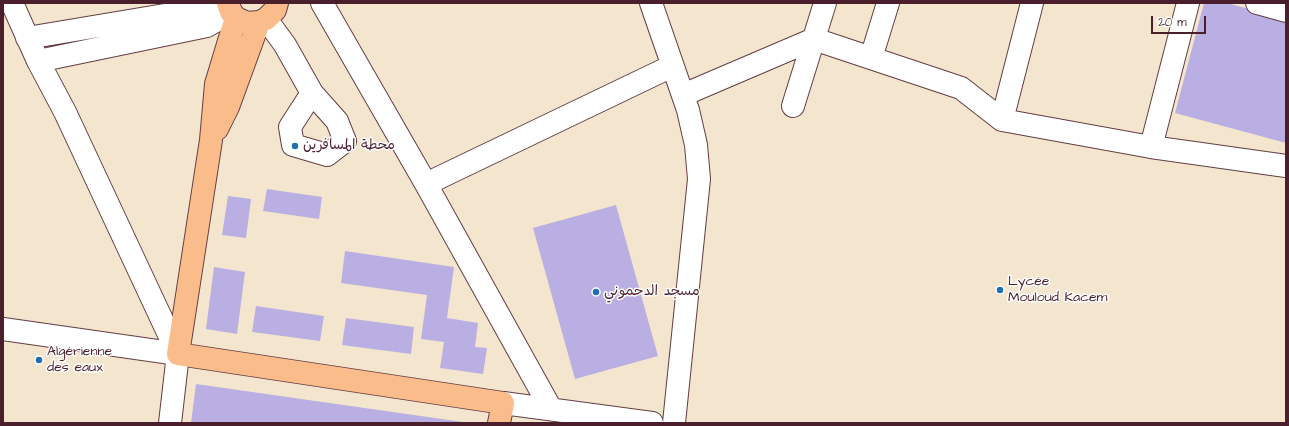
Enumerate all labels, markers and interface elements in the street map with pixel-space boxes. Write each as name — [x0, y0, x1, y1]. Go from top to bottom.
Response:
scale bar — [1153, 8, 1208, 34]
text: 20 m — [1158, 14, 1187, 31]
place label: محطة المسافرين — [303, 138, 395, 154]
marker: محطة المسافرين — [290, 141, 300, 151]
place label: Lycée Mouloud Kacem — [1008, 274, 1107, 306]
place label: مسجد الدحموني — [604, 284, 700, 300]
marker: Lycée Mouloud Kacem — [995, 285, 1005, 295]
marker: مسجد الدحموني — [591, 287, 601, 297]
place label: Algérienne des eaux — [47, 344, 112, 376]
marker: Algérienne des eaux — [34, 355, 44, 365]

